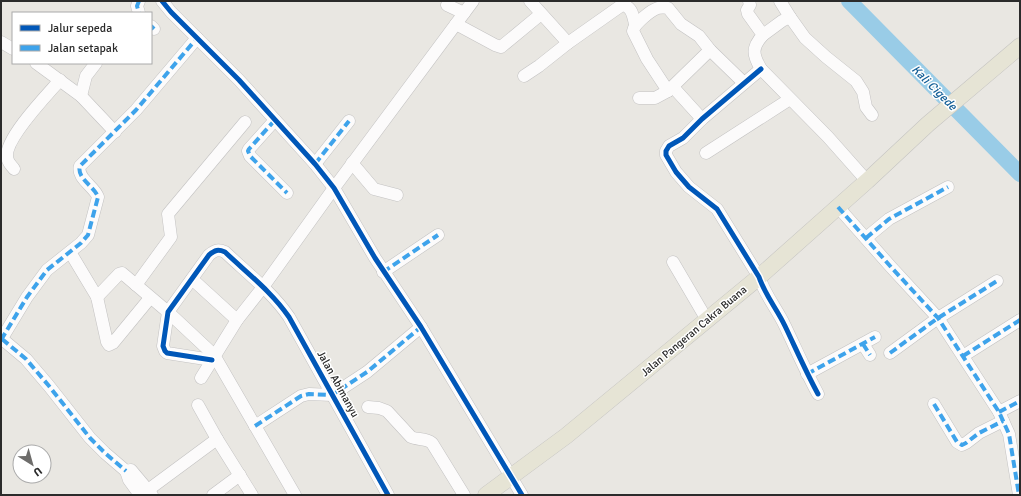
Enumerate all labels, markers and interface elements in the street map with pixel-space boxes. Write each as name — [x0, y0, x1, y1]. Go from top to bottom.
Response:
legend — [12, 12, 152, 64]
text: Jalur sepeda — [48, 21, 112, 36]
text: Jalan setapak — [48, 41, 118, 56]
water label: Kali Cigede — [908, 62, 960, 114]
street label: Jalan Pangeran Cakra Buana — [639, 283, 750, 379]
street label: Jalan Abimanyu — [314, 348, 362, 420]
north arrow — [12, 444, 52, 484]
text: U — [31, 464, 45, 479]

